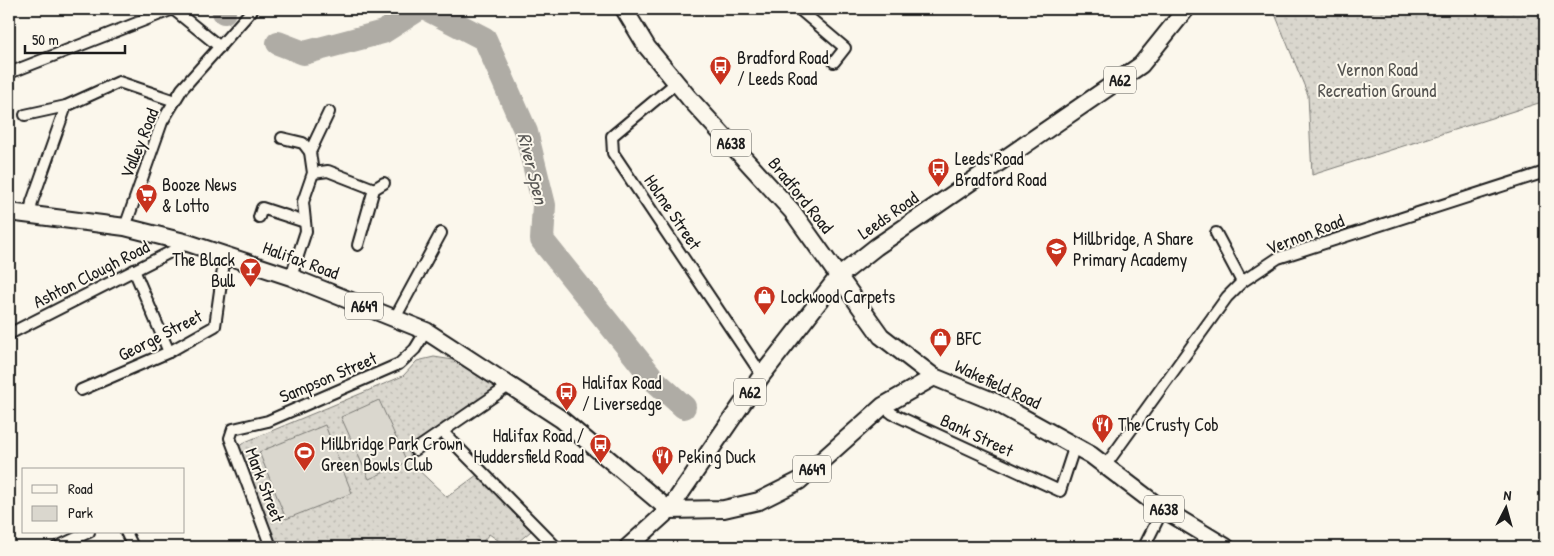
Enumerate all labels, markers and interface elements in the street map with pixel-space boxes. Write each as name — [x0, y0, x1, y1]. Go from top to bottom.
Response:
scale bar — [25, 22, 125, 54]
text: 50 m — [32, 29, 59, 50]
place label: Bradford Road / Leeds Road — [737, 45, 828, 91]
bus stop icon: Bradford Road / Leeds Road — [709, 55, 733, 86]
park label: Vernon Road Recreation Ground — [1318, 57, 1436, 103]
road number: A62 — [1104, 66, 1136, 94]
street label: Valley Road — [114, 104, 164, 182]
water label: River Spen — [512, 130, 555, 208]
road number: A638 — [711, 130, 751, 156]
place label: Leeds Road Bradford Road — [955, 146, 1046, 192]
street label: Bradford Road — [763, 152, 839, 238]
bus stop icon: Leeds Road Bradford Road — [927, 156, 951, 187]
street label: Holme Street — [639, 169, 708, 255]
place label: Booze News & Lotto — [162, 172, 237, 218]
supermarket icon: Booze News & Lotto — [134, 182, 158, 213]
street label: Leeds Road — [853, 185, 923, 245]
street label: Vernon Road — [1263, 208, 1347, 260]
place label: Millbridge, A Share Primary Academy — [1073, 226, 1194, 272]
street label: Ashton Clough Road — [29, 234, 153, 314]
street label: Halifax Road — [259, 235, 343, 285]
school or university icon: Millbridge, A Share Primary Academy — [1045, 236, 1069, 267]
place label: The Black Bull — [172, 247, 236, 293]
bar icon: The Black Bull — [239, 257, 263, 288]
shop icon: Lockwood Carpets — [753, 284, 777, 315]
place label: Lockwood Carpets — [781, 284, 895, 309]
road number: A649 — [345, 292, 383, 320]
street label: George Street — [114, 303, 207, 367]
shop icon: BFC — [928, 326, 952, 357]
place label: BFC — [956, 326, 982, 351]
street label: Sampson Street — [275, 345, 381, 409]
street label: Wakefield Road — [951, 353, 1045, 415]
place label: Halifax Road / Liversedge — [582, 370, 662, 416]
road number: A62 — [734, 378, 766, 406]
bus stop icon: Halifax Road / Liversedge — [554, 380, 578, 411]
street label: Bank Street — [936, 407, 1018, 463]
restaurant icon: The Crusty Cob — [1090, 412, 1114, 443]
place label: The Crusty Cob — [1118, 412, 1219, 437]
place label: Halifax Road / Huddersfield Road — [473, 423, 584, 469]
place label: Millbridge Park Crown Green Bowls Club — [321, 431, 463, 477]
bus stop icon: Halifax Road / Huddersfield Road — [588, 433, 612, 464]
sports icon: Millbridge Park Crown Green Bowls Club — [293, 441, 317, 472]
street label: Mark Street — [239, 444, 291, 527]
restaurant icon: Peking Duck — [650, 444, 674, 475]
place label: Peking Duck — [678, 444, 756, 469]
road number: A649 — [793, 456, 831, 482]
legend — [22, 468, 185, 534]
text: Road — [68, 478, 93, 499]
north arrow — [1482, 484, 1532, 534]
text: N — [1503, 485, 1513, 504]
road number: A638 — [1144, 496, 1184, 522]
text: Park — [68, 502, 93, 523]

